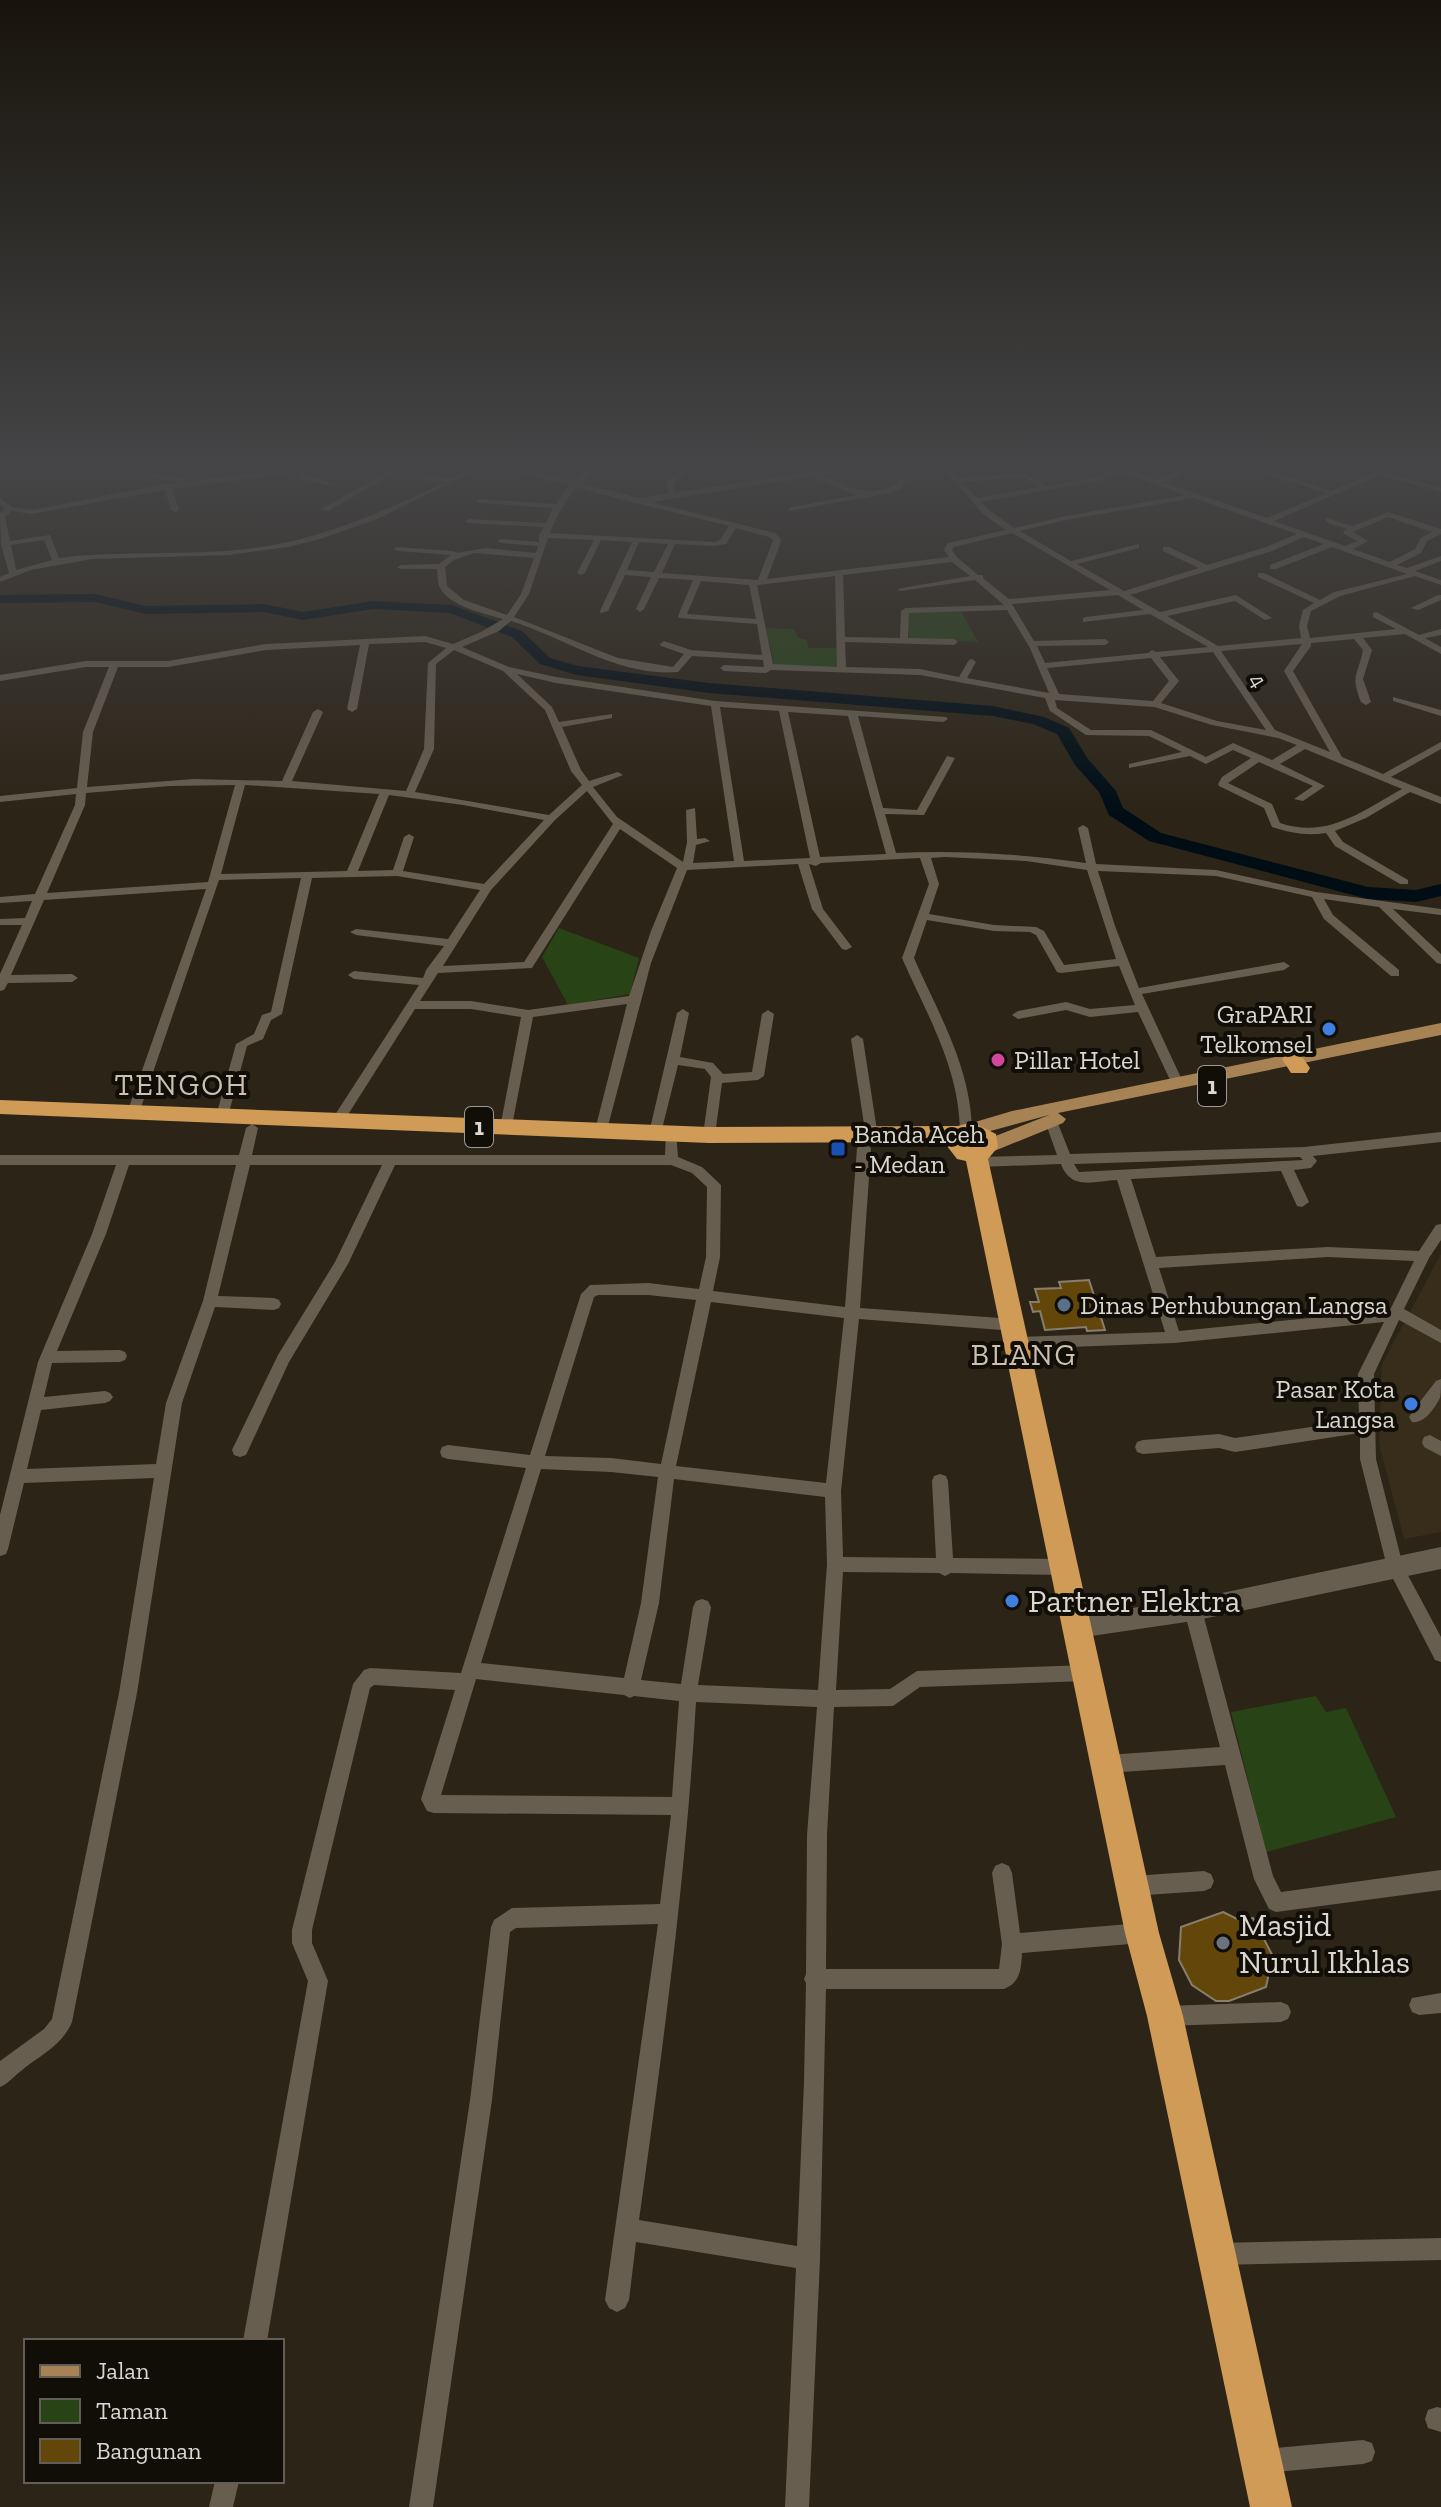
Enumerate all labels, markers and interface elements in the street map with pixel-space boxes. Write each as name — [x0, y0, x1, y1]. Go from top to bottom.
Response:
street label: 4 — [1244, 668, 1273, 692]
place label: GraPARI Telkomsel — [1200, 998, 1313, 1060]
marker: GraPARI Telkomsel — [1320, 1020, 1338, 1038]
place label: Pillar Hotel — [1014, 1044, 1140, 1076]
marker: Pillar Hotel — [989, 1051, 1007, 1069]
road number: 1 — [1198, 1066, 1226, 1106]
district label: TENGOH — [115, 1067, 249, 1103]
road number: 1 — [465, 1107, 493, 1147]
place label: Banda Aceh - Medan — [854, 1118, 985, 1180]
marker: Banda Aceh - Medan — [829, 1140, 847, 1158]
place label: Dinas Perhubungan Langsa — [1080, 1289, 1388, 1321]
marker: Dinas Perhubungan Langsa — [1055, 1296, 1073, 1314]
district label: BLANG — [971, 1337, 1077, 1373]
place label: Pasar Kota Langsa — [1276, 1373, 1395, 1435]
marker: Pasar Kota Langsa — [1402, 1395, 1420, 1413]
place label: Partner Elektra — [1028, 1582, 1240, 1620]
marker: Partner Elektra — [1003, 1592, 1021, 1610]
place label: Masjid Nurul Ikhlas — [1239, 1906, 1410, 1981]
marker: Masjid Nurul Ikhlas — [1214, 1934, 1232, 1952]
legend — [24, 2339, 284, 2483]
text: Jalan — [96, 2356, 150, 2385]
text: Taman — [96, 2396, 168, 2425]
text: Bangunan — [96, 2436, 202, 2465]

